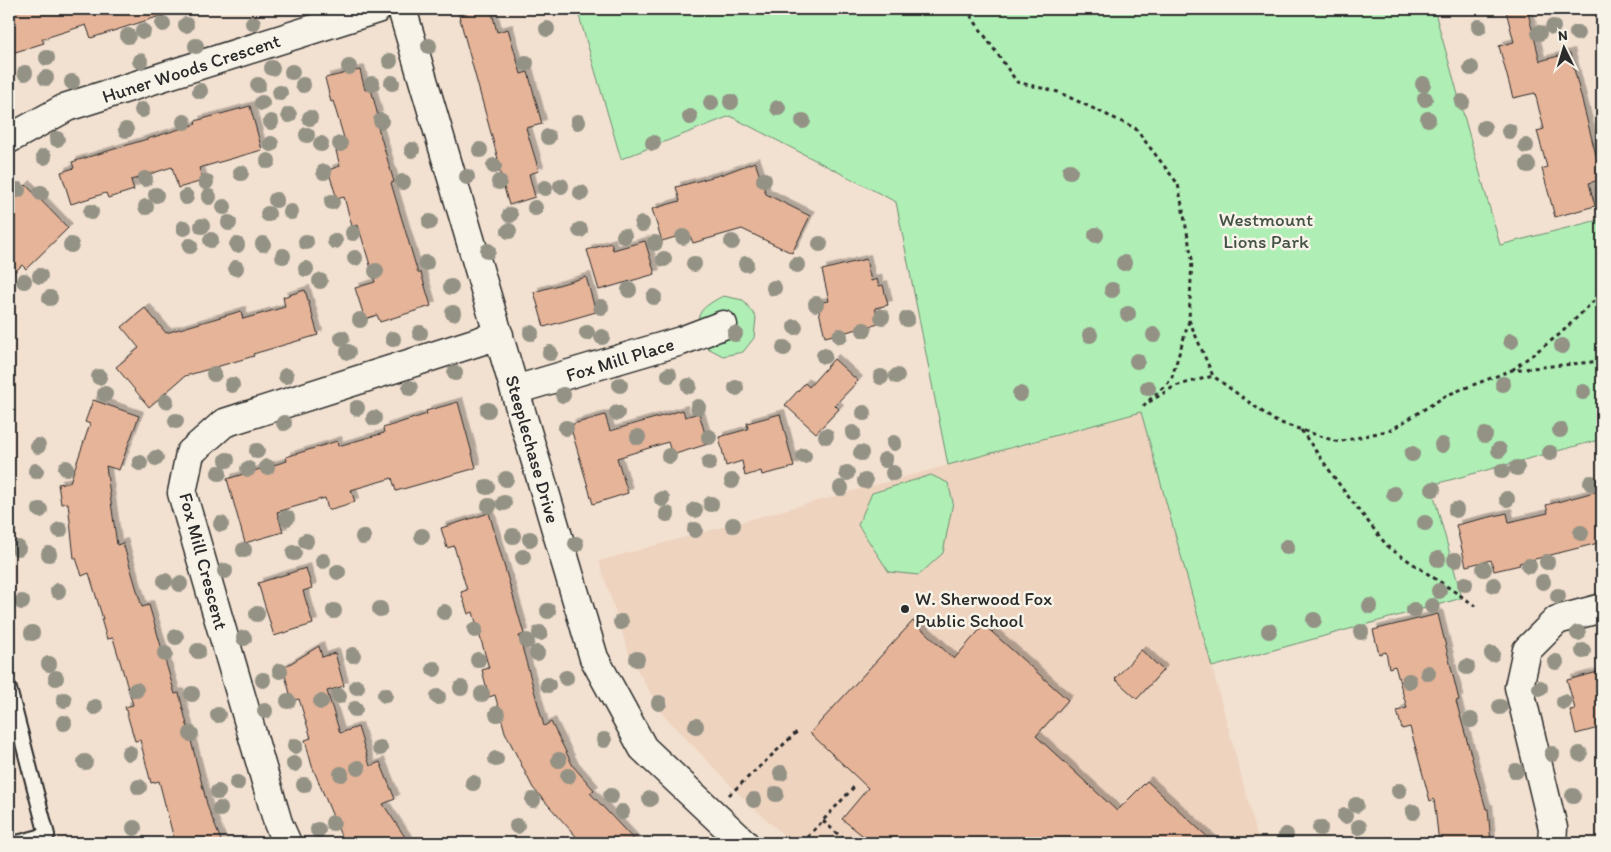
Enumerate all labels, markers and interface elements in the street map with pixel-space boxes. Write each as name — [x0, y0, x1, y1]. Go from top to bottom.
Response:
north arrow — [1538, 22, 1588, 72]
text: N — [1557, 27, 1568, 44]
street label: Huner Woods Crescent — [99, 29, 283, 108]
park label: Westmount Lions Park — [1219, 208, 1313, 253]
street label: Fox Mill Place — [563, 332, 677, 387]
street label: Steeplechase Drive — [500, 372, 565, 526]
street label: Fox Mill Crescent — [174, 490, 233, 632]
place label: W. Sherwood Fox Public School — [915, 587, 1052, 632]
marker: W. Sherwood Fox Public School — [899, 603, 911, 615]

